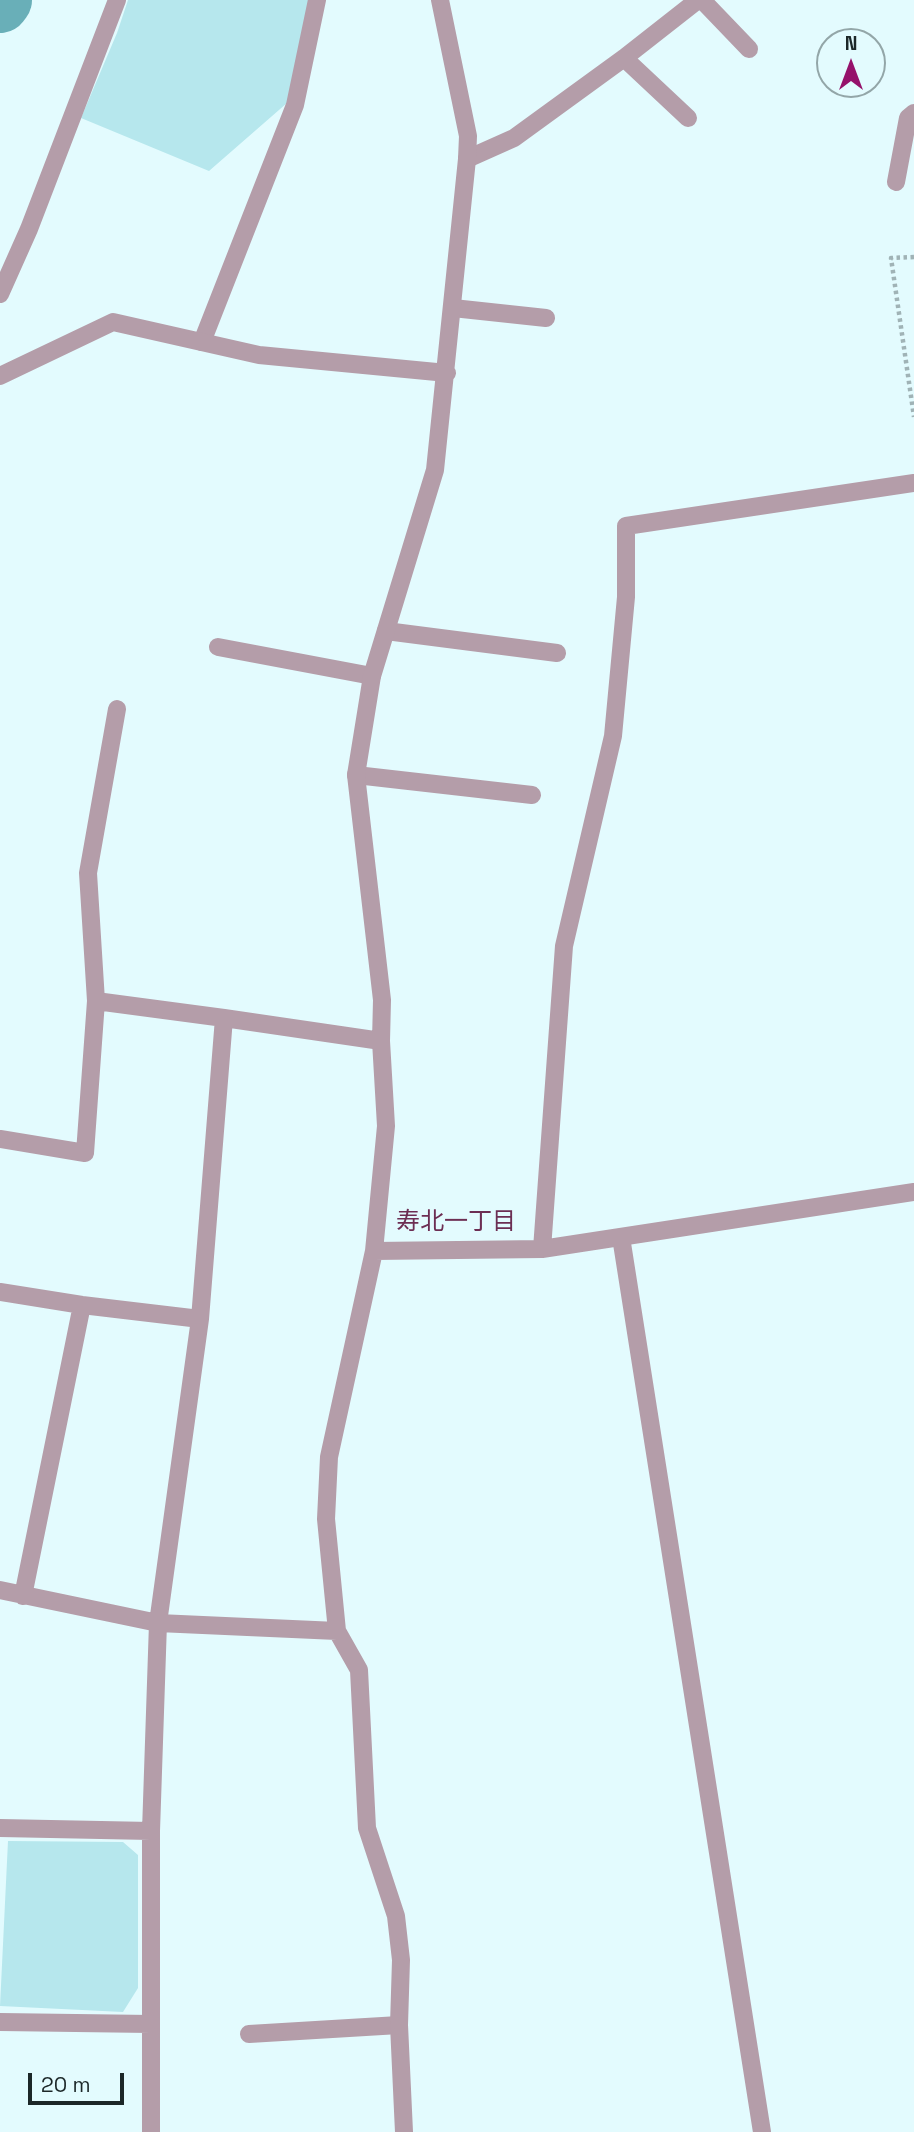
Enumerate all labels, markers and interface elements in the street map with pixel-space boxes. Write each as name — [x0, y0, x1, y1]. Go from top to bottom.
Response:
north arrow — [816, 28, 886, 98]
text: N — [845, 31, 857, 56]
district label: 寿北一丁目 — [396, 1208, 516, 1236]
scale bar — [32, 2058, 128, 2102]
text: 20 m — [41, 2071, 91, 2098]

